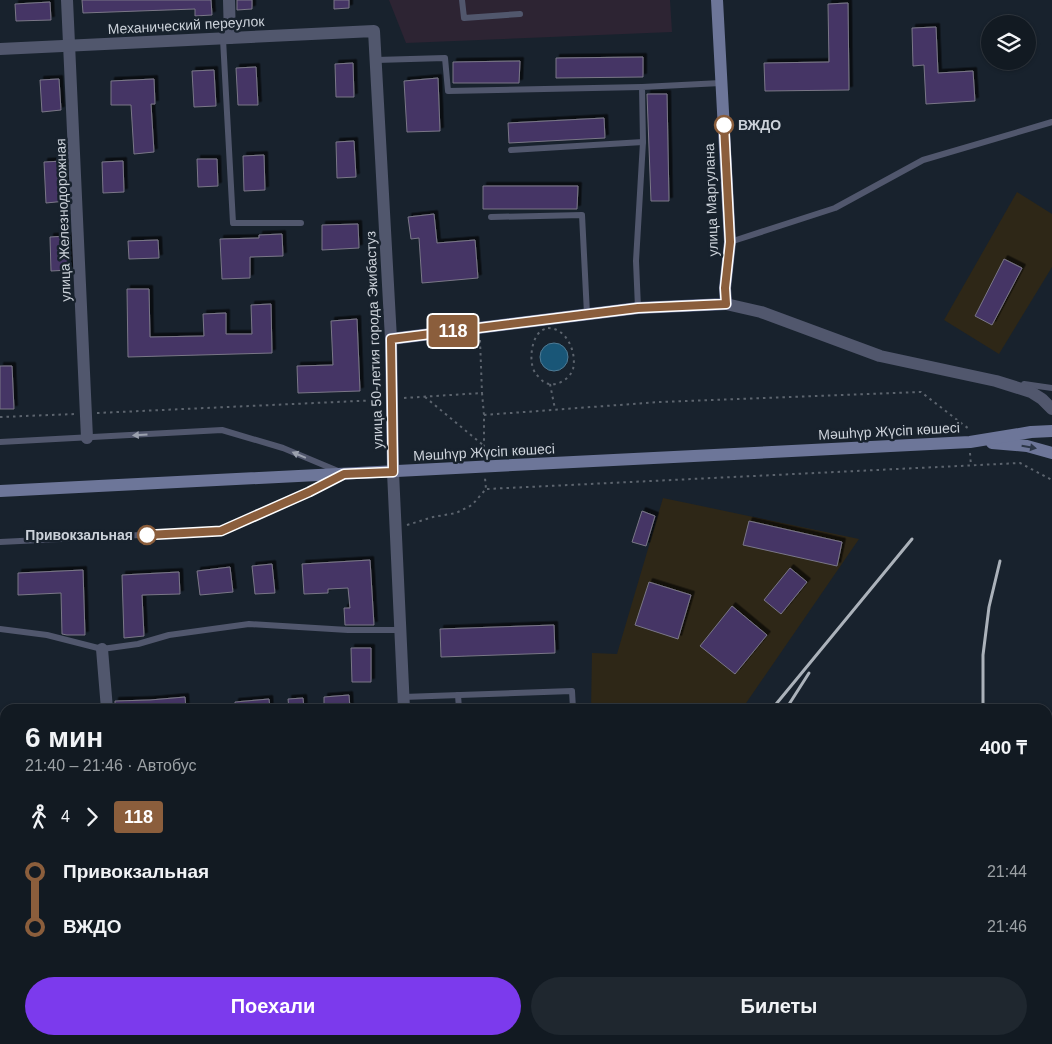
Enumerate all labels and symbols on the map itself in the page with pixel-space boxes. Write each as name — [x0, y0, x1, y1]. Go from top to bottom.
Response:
street label: Механический переулок — [107, 13, 266, 37]
marker: ВЖДО — [714, 115, 734, 135]
place label: ВЖДО — [738, 117, 781, 133]
street label: улица Железнодорожная — [52, 138, 74, 302]
street label: улица Маргулана — [701, 143, 721, 257]
street label: улица 50-летия города Экибастуз — [362, 231, 386, 449]
line badge: 118 — [424, 315, 482, 347]
street label: Мәшһүр Жүсіп көшесі — [818, 419, 960, 443]
one-way arrow — [132, 431, 148, 439]
street label: Мәшһүр Жүсіп көшесі — [413, 440, 555, 464]
one-way arrow — [1021, 443, 1037, 451]
one-way arrow — [292, 450, 306, 458]
marker: Привокзальная — [137, 525, 157, 545]
place label: Привокзальная — [25, 527, 133, 543]

